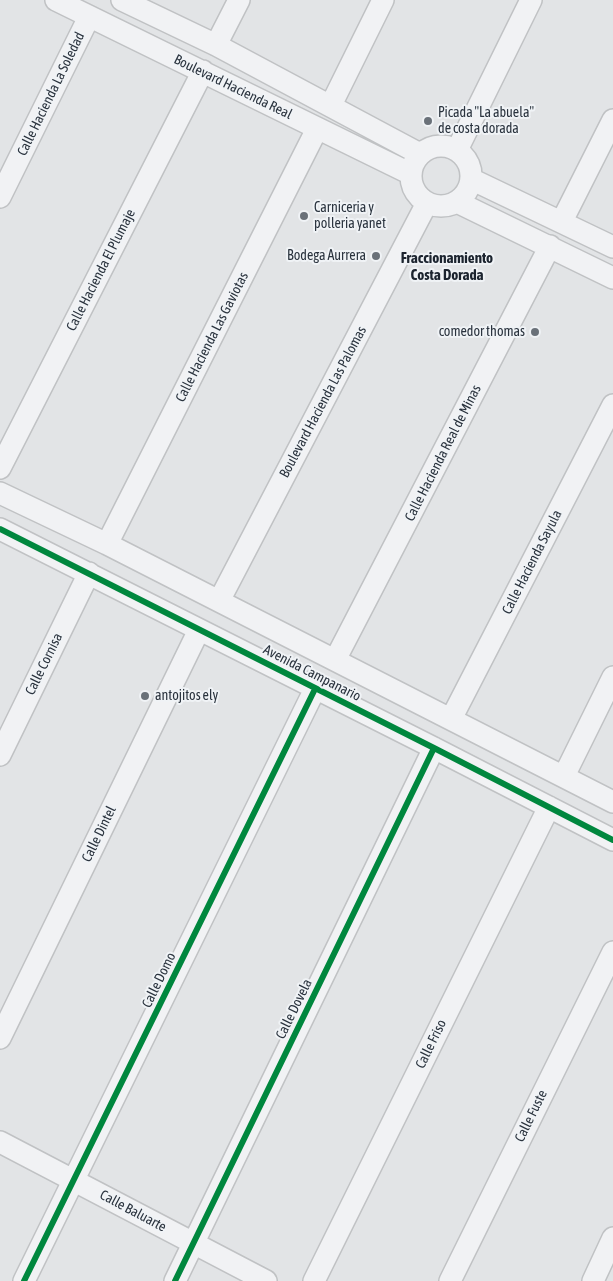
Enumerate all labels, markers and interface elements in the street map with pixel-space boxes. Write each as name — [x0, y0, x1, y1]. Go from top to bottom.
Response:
street label: Calle Hacienda La Soledad — [14, 29, 88, 159]
street label: Boulevard Hacienda Real — [171, 51, 295, 123]
place label: Picada "La abuela" de costa dorada — [438, 105, 534, 138]
marker: Picada "La abuela" de costa dorada — [422, 115, 434, 127]
place label: Carniceria y polleria yanet — [314, 200, 386, 232]
street label: Calle Hacienda El Plumaje — [63, 206, 139, 334]
marker: Carniceria y polleria yanet — [298, 210, 310, 222]
place label: Bodega Aurrera — [287, 248, 366, 264]
district label: Fraccionamiento Costa Dorada — [401, 249, 493, 284]
marker: Bodega Aurrera — [370, 250, 382, 262]
street label: Calle Hacienda Las Gaviotas — [172, 269, 252, 405]
street label: Boulevard Hacienda Las Palomas — [276, 323, 370, 481]
place label: comedor thomas — [439, 324, 525, 340]
marker: comedor thomas — [529, 326, 541, 338]
street label: Calle Hacienda Real de Minas — [401, 382, 485, 524]
street label: Calle Hacienda Sayula — [498, 507, 566, 617]
street label: Calle Cornisa — [22, 630, 66, 698]
street label: Avenida Campanario — [260, 641, 364, 705]
place label: antojitos ely — [155, 688, 218, 704]
marker: antojitos ely — [139, 690, 151, 702]
street label: Calle Dintel — [78, 803, 120, 865]
street label: Calle Domo — [138, 950, 180, 1010]
street label: Calle Dovela — [272, 976, 316, 1042]
street label: Calle Friso — [412, 1017, 450, 1071]
street label: Calle Fuste — [511, 1087, 551, 1145]
street label: Calle Baluarte — [97, 1187, 169, 1235]

